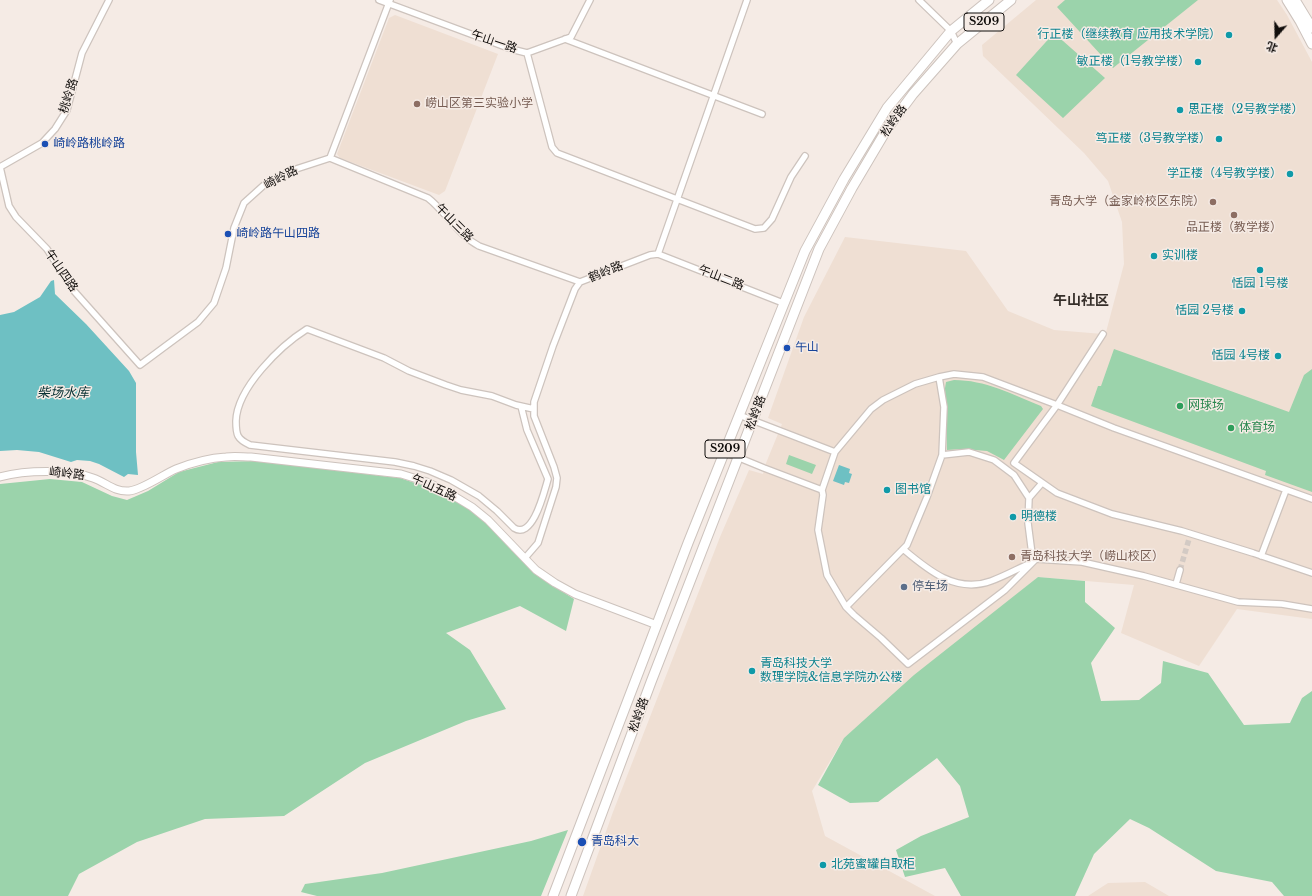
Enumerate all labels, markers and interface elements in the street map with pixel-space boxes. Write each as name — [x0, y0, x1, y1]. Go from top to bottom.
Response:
road number: S209 — [964, 13, 1004, 31]
north arrow — [1256, 16, 1296, 56]
street label: 午山一路 — [469, 27, 519, 57]
place label: 行正楼（继续教育 应用技术学院） — [1038, 28, 1221, 42]
marker: 行正楼（继续教育 应用技术学院） — [1224, 30, 1234, 40]
text: 北 — [1264, 39, 1279, 56]
place label: 敏正楼（1号教学楼） — [1077, 55, 1190, 69]
marker: 敏正楼（1号教学楼） — [1193, 57, 1203, 67]
street label: 桃岭路 — [57, 77, 81, 115]
place label: 崂山区第三实验小学 — [425, 97, 533, 111]
marker: 崂山区第三实验小学 — [412, 99, 422, 109]
street label: 松岭路 — [878, 102, 910, 140]
place label: 思正楼（2号教学楼） — [1188, 103, 1303, 117]
marker: 思正楼（2号教学楼） — [1175, 105, 1185, 115]
place label: 笃正楼（3号教学楼） — [1096, 132, 1211, 146]
marker: 笃正楼（3号教学楼） — [1214, 134, 1224, 144]
place label: 崎岭路桃岭路 — [53, 137, 125, 151]
marker: 崎岭路桃岭路 — [40, 139, 50, 149]
street label: 崎岭路 — [262, 163, 300, 193]
place label: 学正楼（4号教学楼） — [1167, 167, 1282, 181]
marker: 学正楼（4号教学楼） — [1285, 169, 1295, 179]
place label: 青岛大学（金家岭校区东院） — [1049, 195, 1205, 209]
marker: 青岛大学（金家岭校区东院） — [1208, 197, 1218, 207]
street label: 午山三路 — [432, 201, 476, 245]
marker: 品正楼（教学楼） — [1229, 210, 1239, 220]
place label: 品正楼（教学楼） — [1186, 221, 1282, 235]
place label: 崎岭路午山四路 — [236, 227, 320, 241]
marker: 崎岭路午山四路 — [223, 229, 233, 239]
street label: 午山四路 — [41, 247, 81, 295]
place label: 实训楼 — [1162, 249, 1198, 263]
marker: 实训楼 — [1149, 251, 1159, 261]
street label: 鹤岭路 — [587, 259, 625, 285]
street label: 午山二路 — [696, 263, 746, 293]
marker: 恬园 1号楼 — [1255, 265, 1265, 275]
place label: 恬园 1号楼 — [1232, 277, 1288, 291]
district label: 午山社区 — [1053, 293, 1109, 309]
place label: 恬园 2号楼 — [1175, 304, 1234, 318]
marker: 恬园 2号楼 — [1237, 306, 1247, 316]
place label: 午山 — [795, 341, 819, 355]
marker: 午山 — [782, 343, 792, 353]
place label: 恬园 4号楼 — [1212, 349, 1270, 363]
marker: 恬园 4号楼 — [1273, 351, 1283, 361]
water label: 柴场水库 — [37, 385, 89, 401]
street label: 松岭路 — [743, 394, 769, 432]
place label: 网球场 — [1188, 399, 1224, 413]
marker: 网球场 — [1175, 401, 1185, 411]
place label: 体育场 — [1239, 421, 1275, 435]
marker: 体育场 — [1226, 423, 1236, 433]
road number: S209 — [705, 440, 745, 458]
street label: 崎岭路 — [48, 465, 86, 483]
street label: 午山五路 — [409, 472, 459, 504]
place label: 图书馆 — [895, 483, 931, 497]
marker: 图书馆 — [882, 485, 892, 495]
place label: 明德楼 — [1021, 510, 1057, 524]
marker: 明德楼 — [1008, 512, 1018, 522]
place label: 青岛科技大学（崂山校区） — [1020, 550, 1164, 564]
marker: 青岛科技大学（崂山校区） — [1007, 552, 1017, 562]
place label: 停车场 — [912, 580, 948, 594]
marker: 停车场 — [899, 582, 909, 592]
place label: 青岛科技大学 数理学院&信息学院办公楼 — [760, 657, 903, 685]
marker: 青岛科技大学 数理学院&信息学院办公楼 — [747, 666, 757, 676]
street label: 松岭路 — [626, 696, 652, 734]
place label: 青岛科大 — [591, 835, 639, 849]
marker: 青岛科大 — [576, 836, 588, 848]
place label: 北苑蜜罐自取柜 — [831, 858, 915, 872]
marker: 北苑蜜罐自取柜 — [818, 860, 828, 870]

